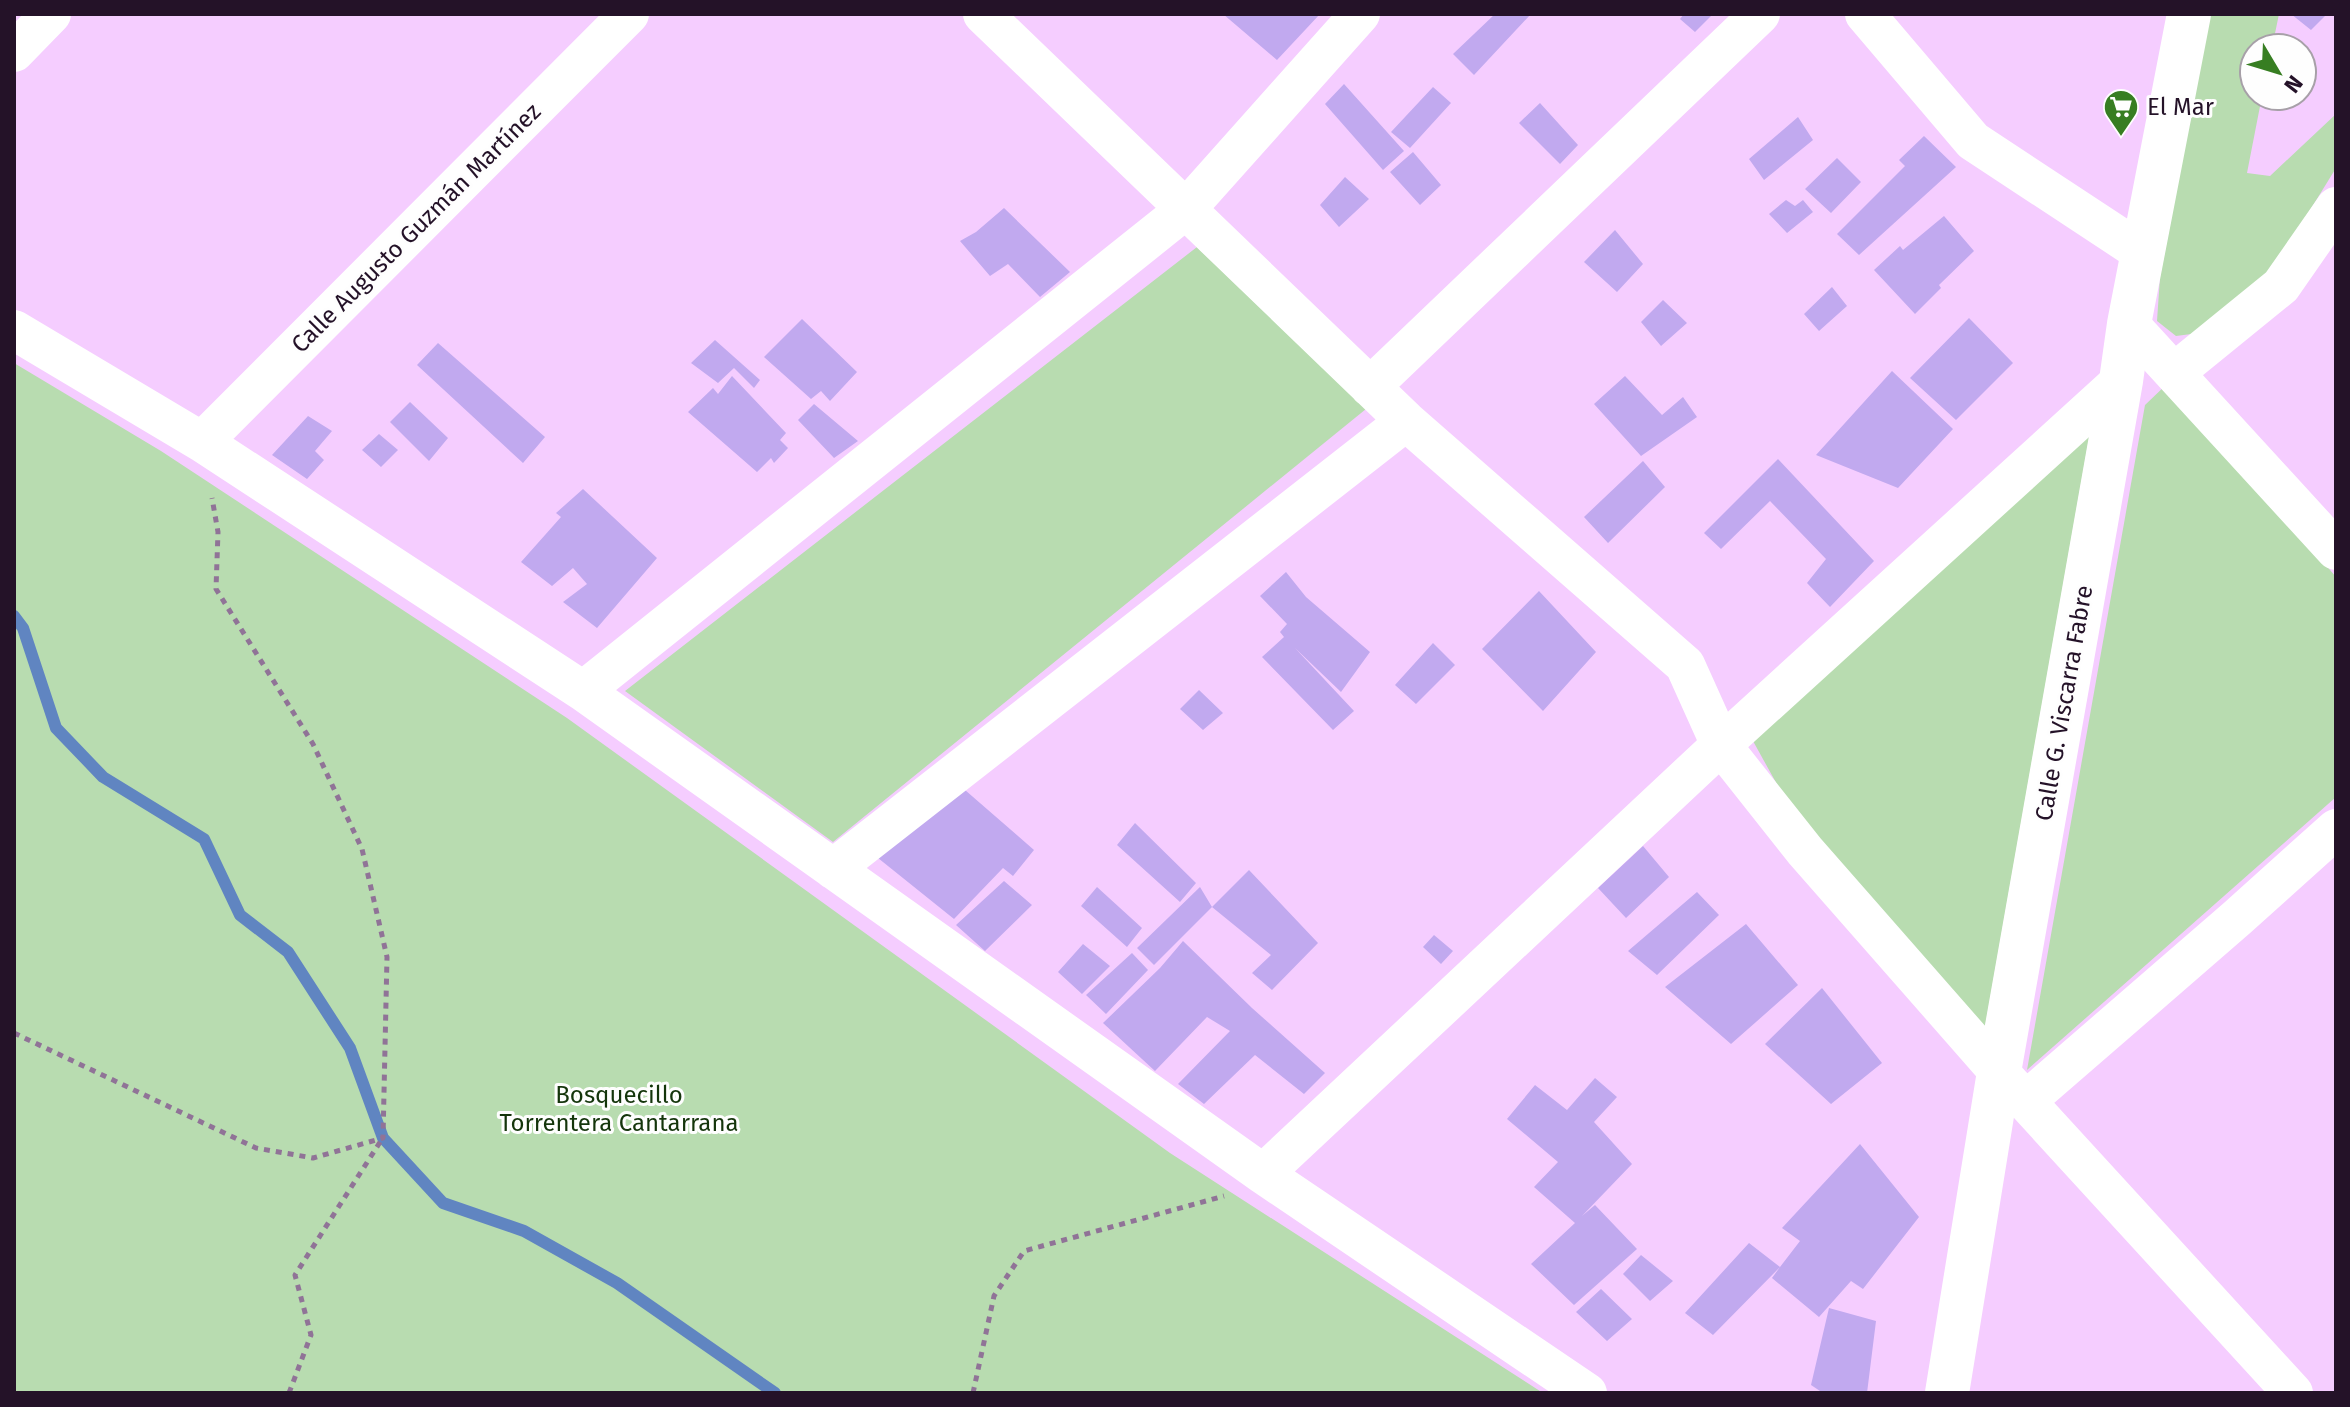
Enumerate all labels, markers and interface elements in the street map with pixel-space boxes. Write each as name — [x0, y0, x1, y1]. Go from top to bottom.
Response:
north arrow — [2238, 32, 2318, 112]
text: N — [2278, 70, 2308, 98]
supermarket icon: El Mar — [2102, 88, 2140, 138]
place label: El Mar — [2147, 93, 2215, 121]
street label: Calle Augusto Guzmán Martínez — [286, 98, 546, 358]
street label: Calle G. Viscarra Fabre — [2029, 583, 2099, 823]
park label: Bosquecillo Torrentera Cantarrana — [499, 1081, 739, 1137]

